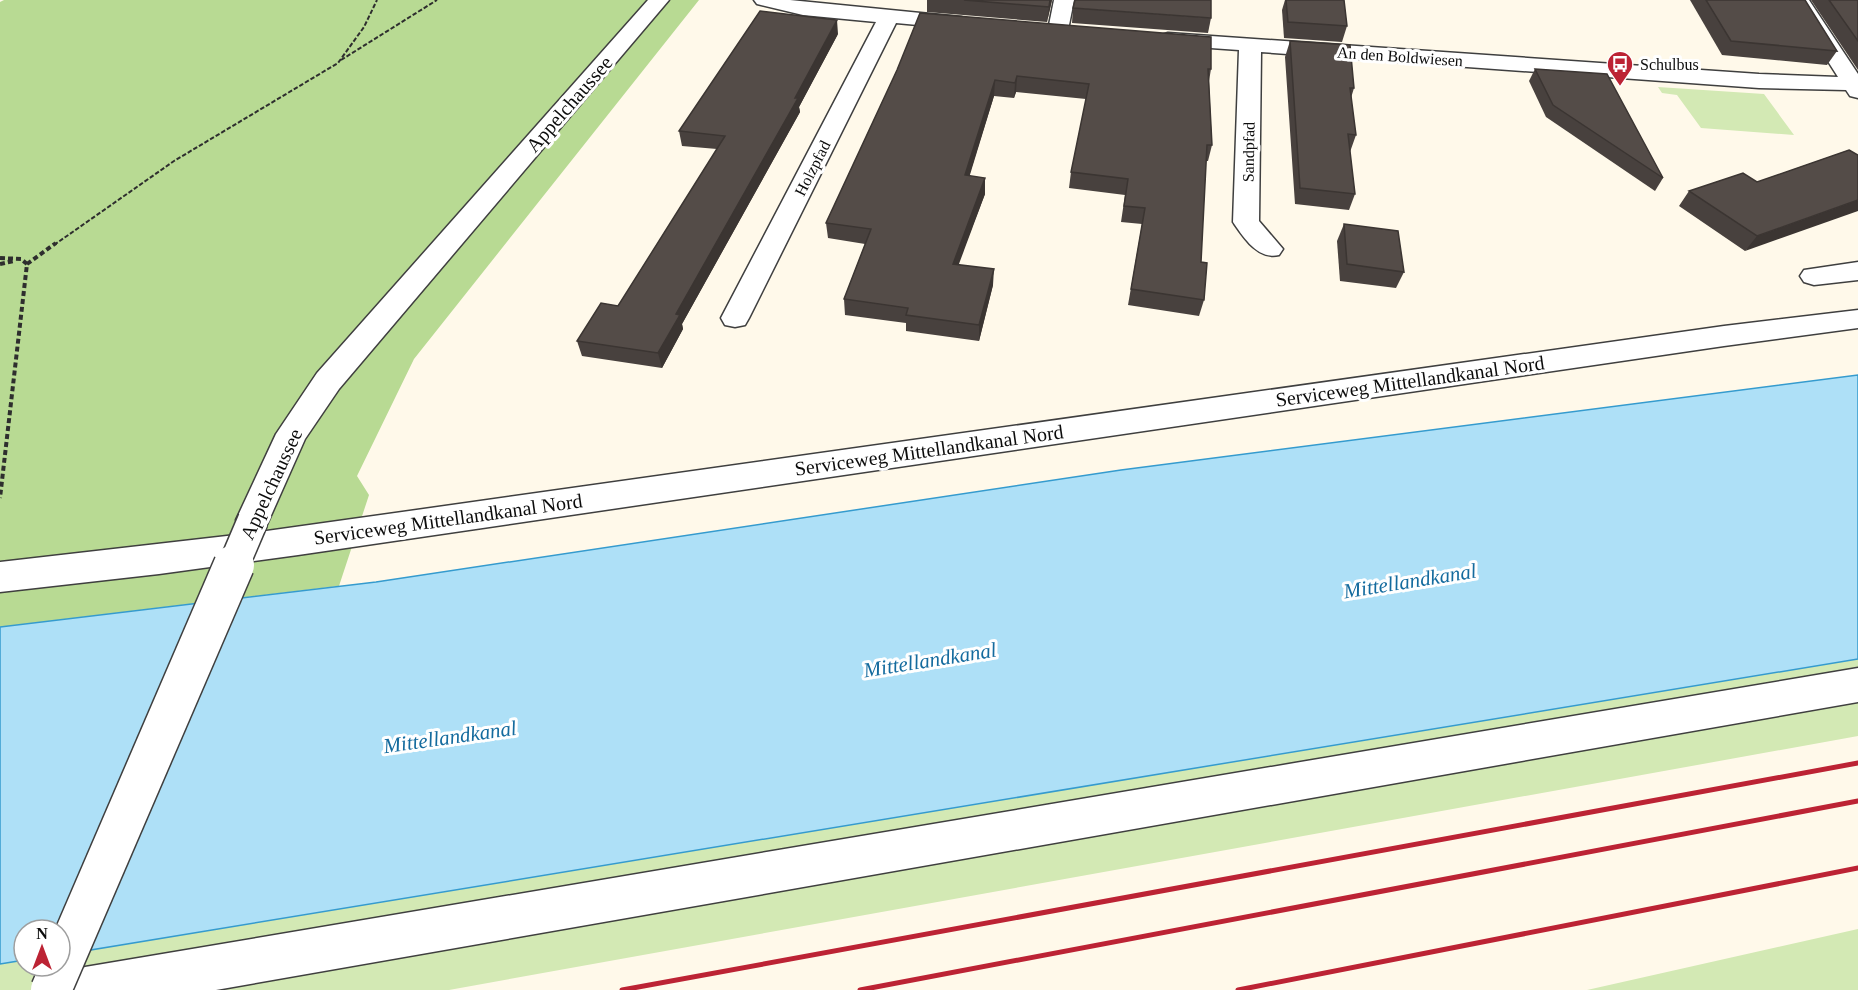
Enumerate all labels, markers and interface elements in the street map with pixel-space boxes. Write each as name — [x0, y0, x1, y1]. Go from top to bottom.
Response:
street label: An den Boldwiesen — [1336, 44, 1464, 69]
bus stop icon: Schulbus — [1605, 49, 1635, 87]
street label: Appelchaussee — [521, 51, 617, 157]
place label: Schulbus — [1640, 56, 1699, 73]
street label: Sandpfad — [1239, 122, 1259, 182]
street label: Holzpfad — [791, 138, 834, 199]
street label: Serviceweg Mittellandkanal Nord — [1274, 351, 1546, 412]
street label: Serviceweg Mittellandkanal Nord — [793, 420, 1065, 481]
street label: Appelchaussee — [236, 425, 307, 543]
street label: Serviceweg Mittellandkanal Nord — [312, 489, 584, 550]
water label: Mittellandkanal — [1341, 559, 1478, 604]
water label: Mittellandkanal — [861, 638, 998, 683]
water label: Mittellandkanal — [381, 716, 518, 758]
north arrow — [12, 918, 72, 978]
text: N — [36, 925, 48, 942]

